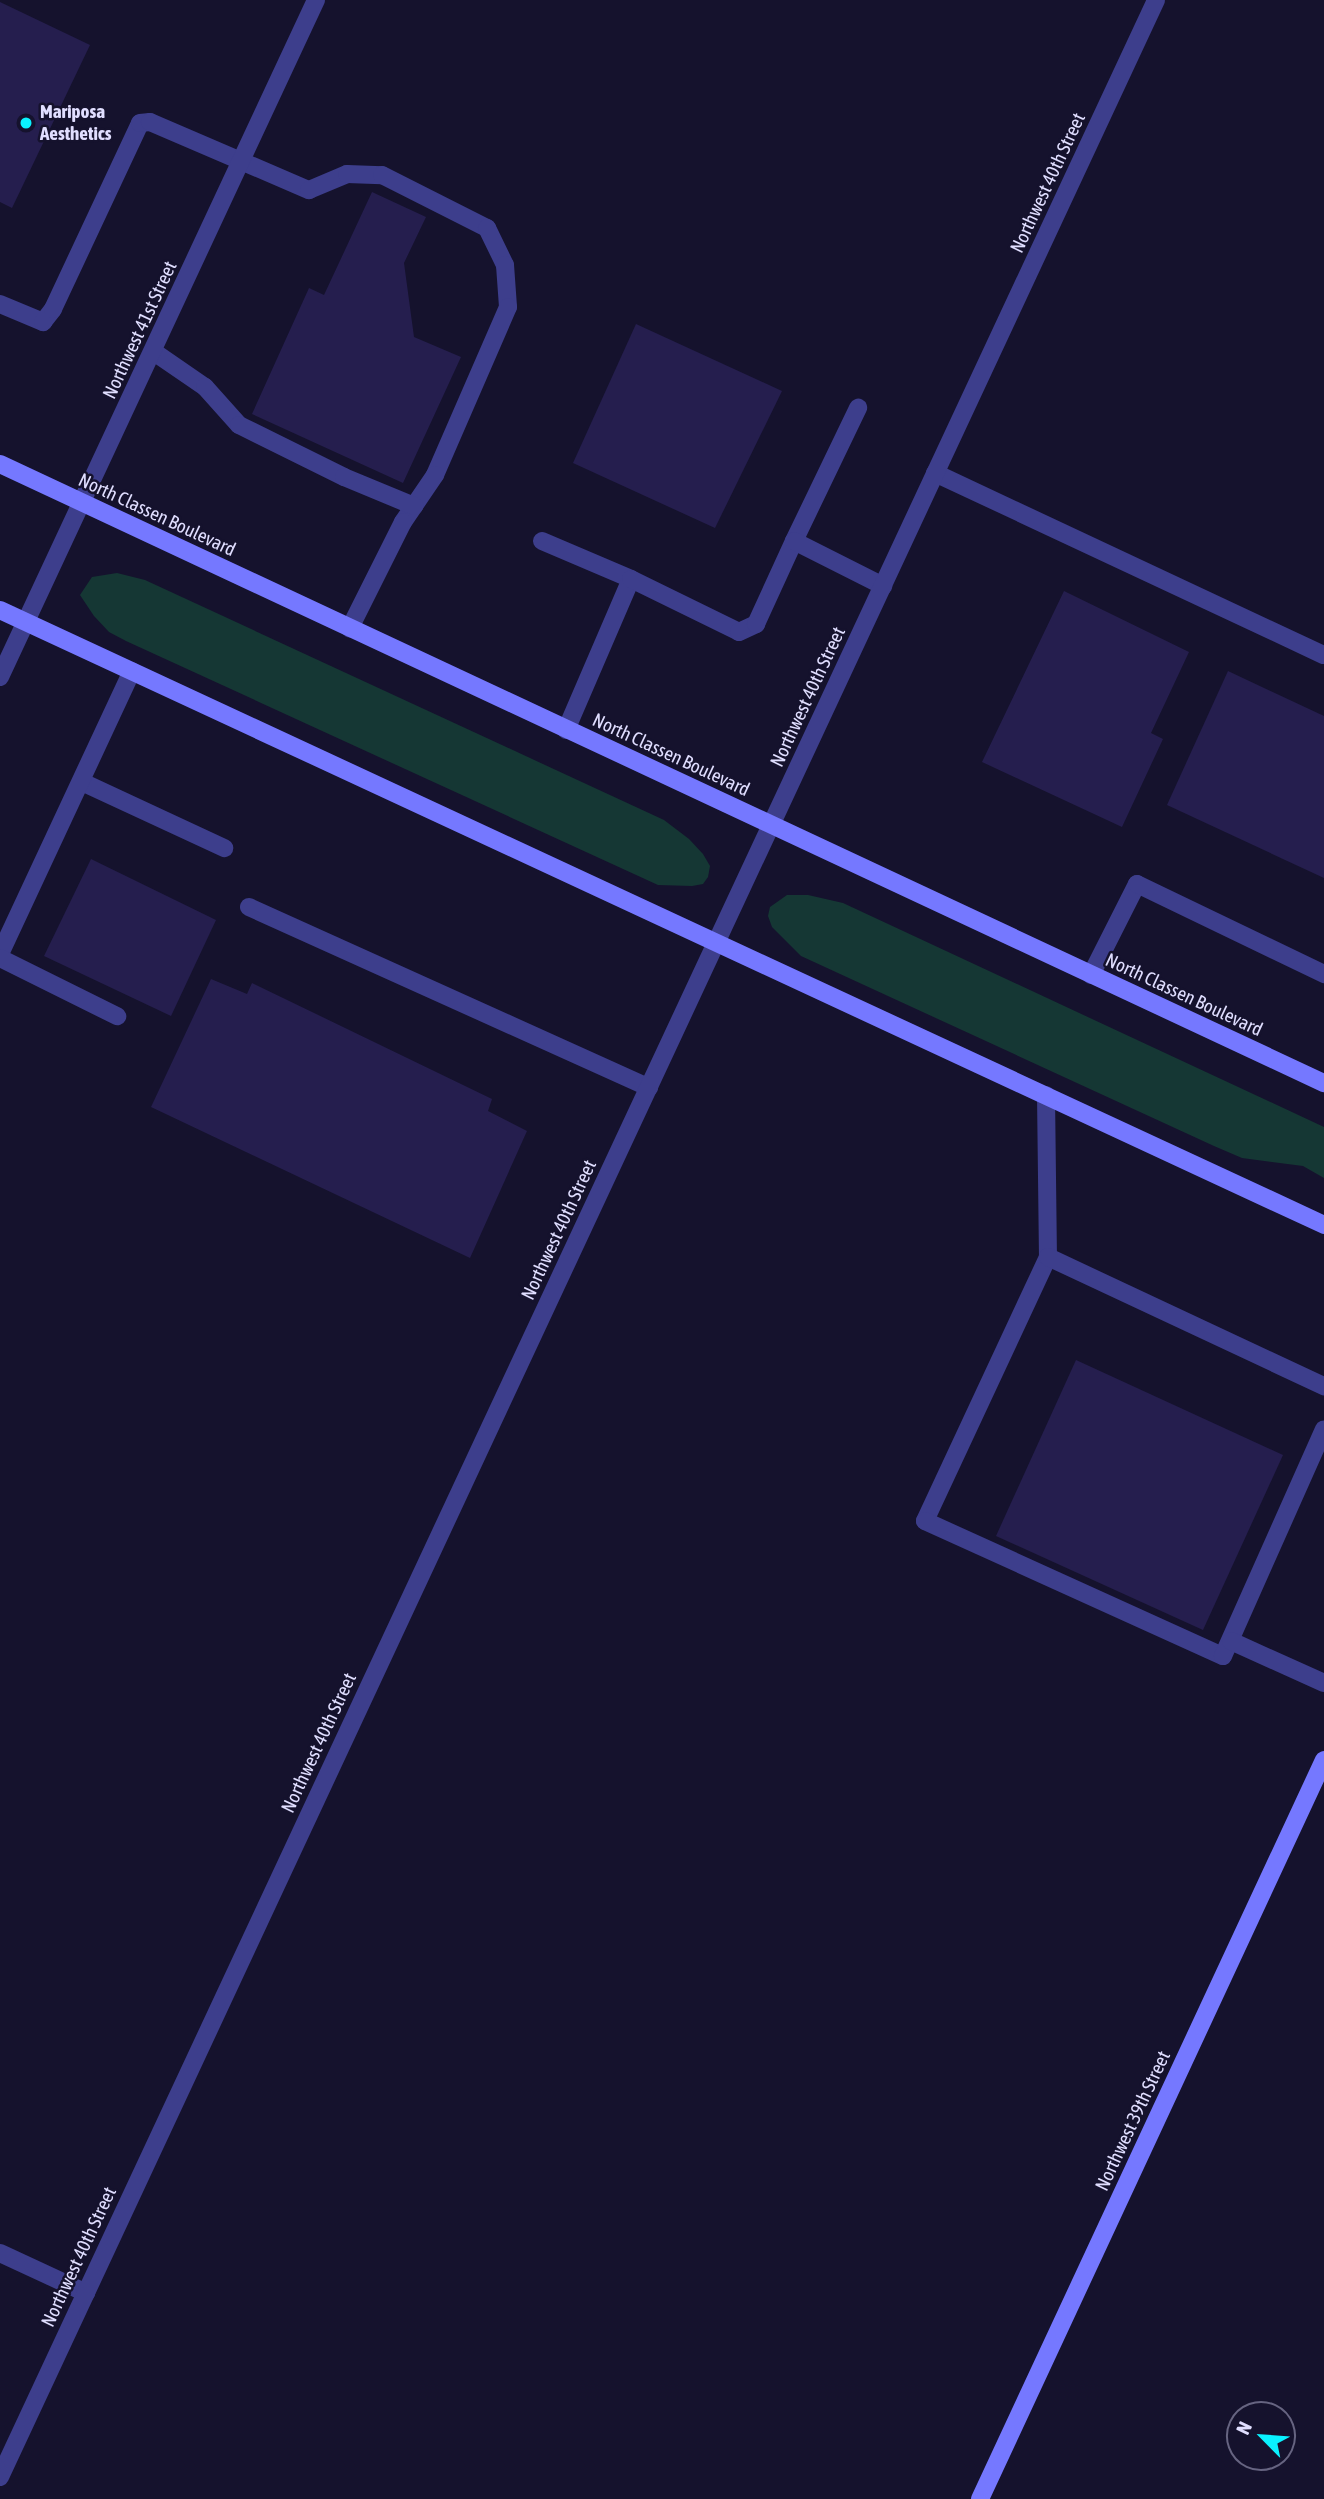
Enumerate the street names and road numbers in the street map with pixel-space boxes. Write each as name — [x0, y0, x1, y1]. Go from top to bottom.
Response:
street label: Northwest 40th Street — [1006, 109, 1090, 257]
street label: Northwest 41st Street — [98, 258, 182, 402]
street label: North Classen Boulevard — [75, 469, 239, 561]
street label: Northwest 40th Street — [766, 623, 850, 771]
street label: North Classen Boulevard — [589, 709, 753, 801]
street label: North Classen Boulevard — [1102, 949, 1266, 1041]
street label: Northwest 40th Street — [517, 1156, 601, 1304]
street label: Northwest 40th Street — [277, 1669, 361, 1817]
street label: Northwest 39th Street — [1091, 2047, 1175, 2195]
street label: Northwest 40th Street — [37, 2183, 121, 2331]

